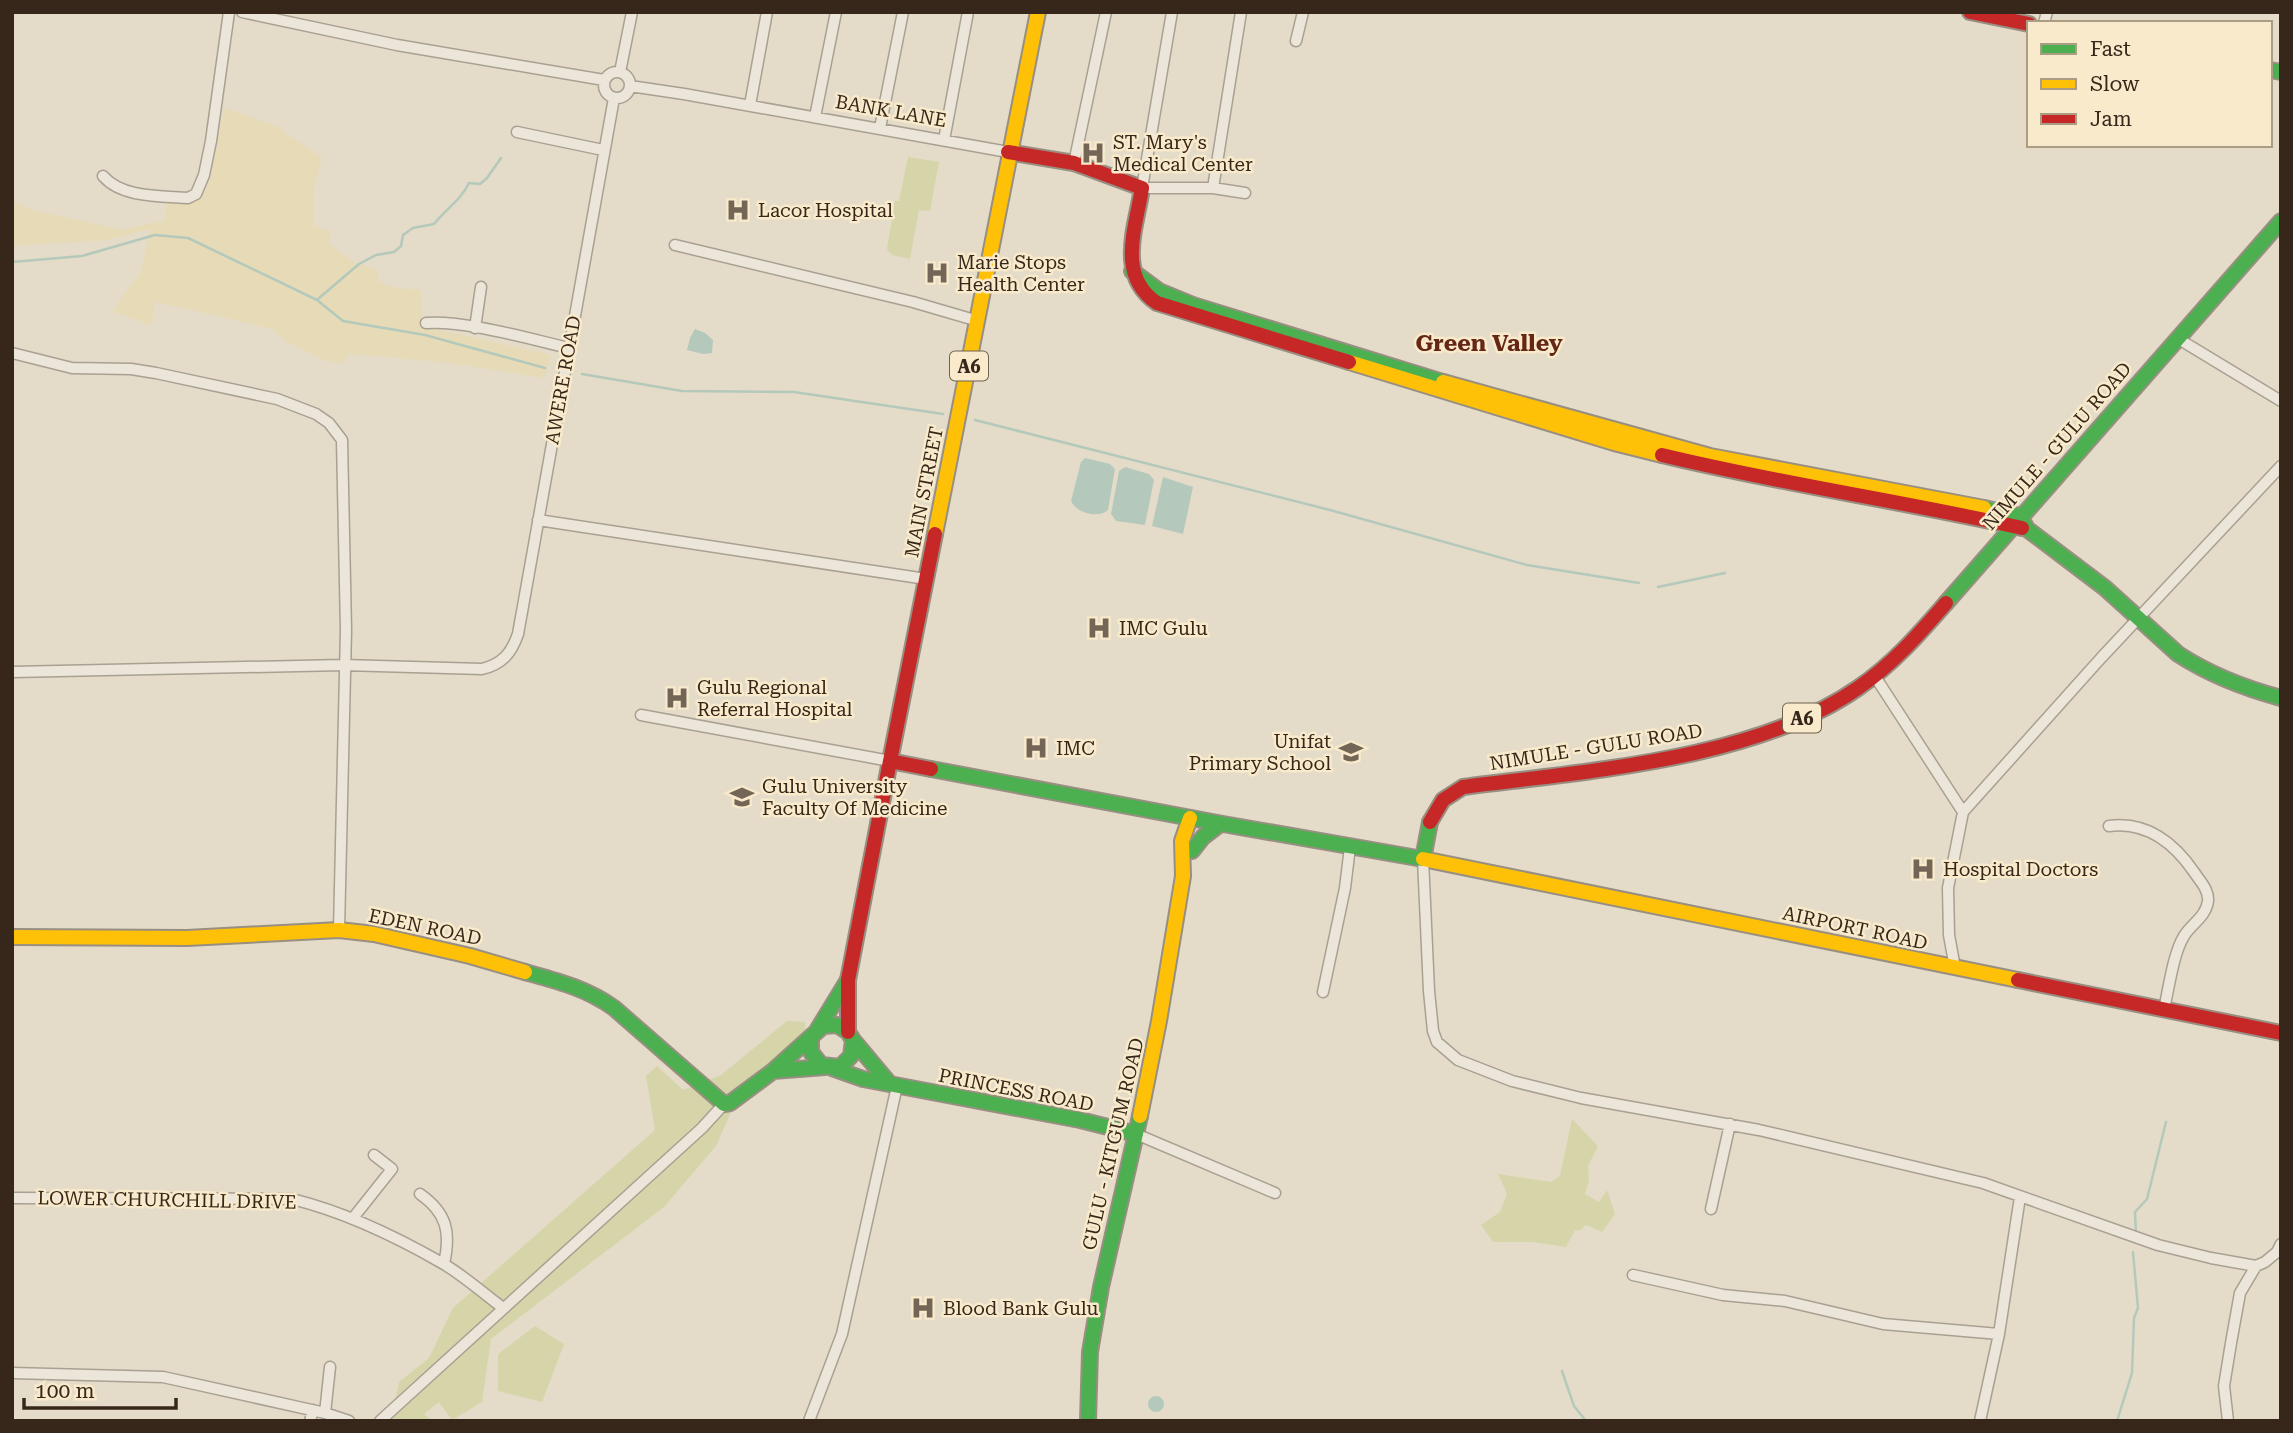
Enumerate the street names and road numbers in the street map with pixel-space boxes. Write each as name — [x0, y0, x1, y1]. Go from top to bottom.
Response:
street label: BANK LANE — [834, 90, 948, 132]
street label: AWERE ROAD — [540, 314, 586, 446]
road number: A6 — [950, 352, 988, 380]
street label: NIMULE - GULU ROAD — [1978, 357, 2136, 535]
street label: MAIN STREET — [900, 425, 948, 559]
road number: A6 — [1783, 704, 1821, 732]
street label: NIMULE - GULU ROAD — [1488, 719, 1704, 775]
street label: AIRPORT ROAD — [1780, 901, 1930, 955]
street label: EDEN ROAD — [366, 904, 484, 950]
street label: GULU - KITGUM ROAD — [1077, 1036, 1149, 1252]
street label: PRINCESS ROAD — [937, 1064, 1095, 1116]
street label: LOWER CHURCHILL DRIVE — [37, 1186, 297, 1214]

